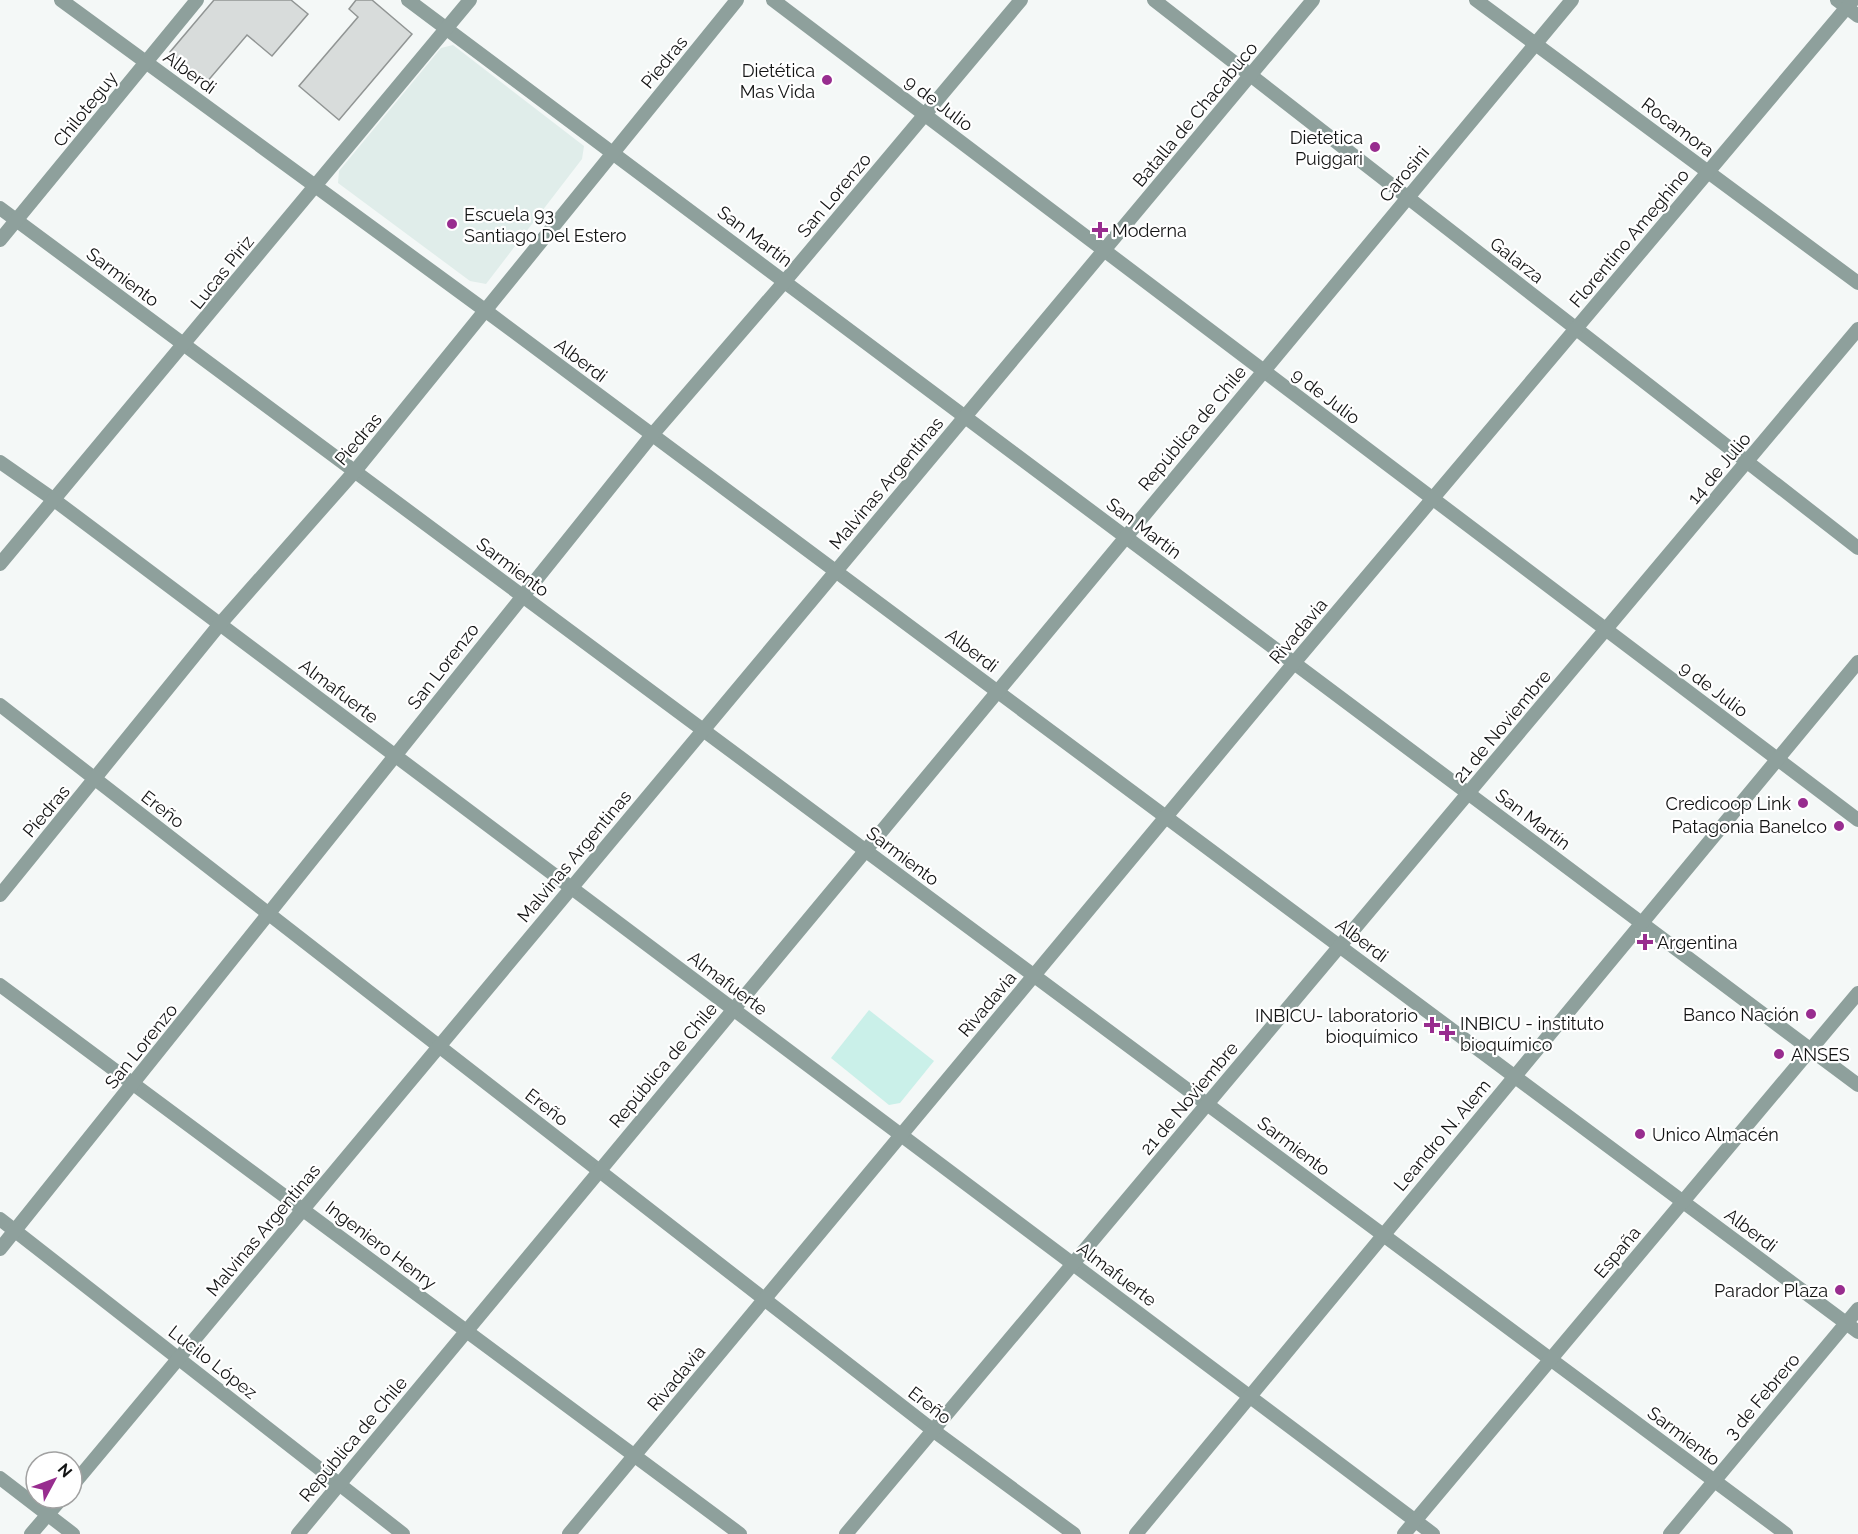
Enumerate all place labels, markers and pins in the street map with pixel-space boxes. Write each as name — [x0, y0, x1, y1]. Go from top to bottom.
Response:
place label: Dietética Mas Vida — [740, 60, 815, 102]
marker: Dietética Mas Vida — [820, 73, 834, 87]
place label: Dietetica Puiggari — [1290, 127, 1363, 169]
marker: Dietetica Puiggari — [1368, 140, 1382, 154]
place label: Escuela 93 Santiago Del Estero — [464, 204, 627, 246]
marker: Escuela 93 Santiago Del Estero — [445, 217, 459, 231]
place label: Moderna — [1112, 220, 1187, 241]
marker: Moderna — [1093, 223, 1107, 237]
place label: Credicoop Link — [1666, 793, 1791, 814]
marker: Credicoop Link — [1796, 796, 1810, 810]
place label: Patagonia Banelco — [1671, 816, 1827, 837]
marker: Patagonia Banelco — [1832, 819, 1846, 833]
place label: Argentina — [1657, 932, 1738, 953]
marker: Argentina — [1638, 935, 1652, 949]
place label: Banco Nación — [1683, 1004, 1799, 1025]
place label: INBICU- laboratorio bioquímico — [1255, 1005, 1418, 1047]
marker: Banco Nación — [1804, 1007, 1818, 1021]
place label: INBICU - instituto bioquímico — [1460, 1013, 1604, 1055]
marker: INBICU- laboratorio bioquímico — [1423, 1016, 1441, 1034]
marker: INBICU - instituto bioquímico — [1438, 1024, 1456, 1042]
place label: ANSES — [1791, 1044, 1850, 1065]
marker: ANSES — [1772, 1047, 1786, 1061]
place label: Unico Almacén — [1652, 1124, 1779, 1145]
marker: Unico Almacén — [1633, 1127, 1647, 1141]
place label: Parador Plaza — [1714, 1280, 1828, 1301]
marker: Parador Plaza — [1833, 1283, 1847, 1297]

